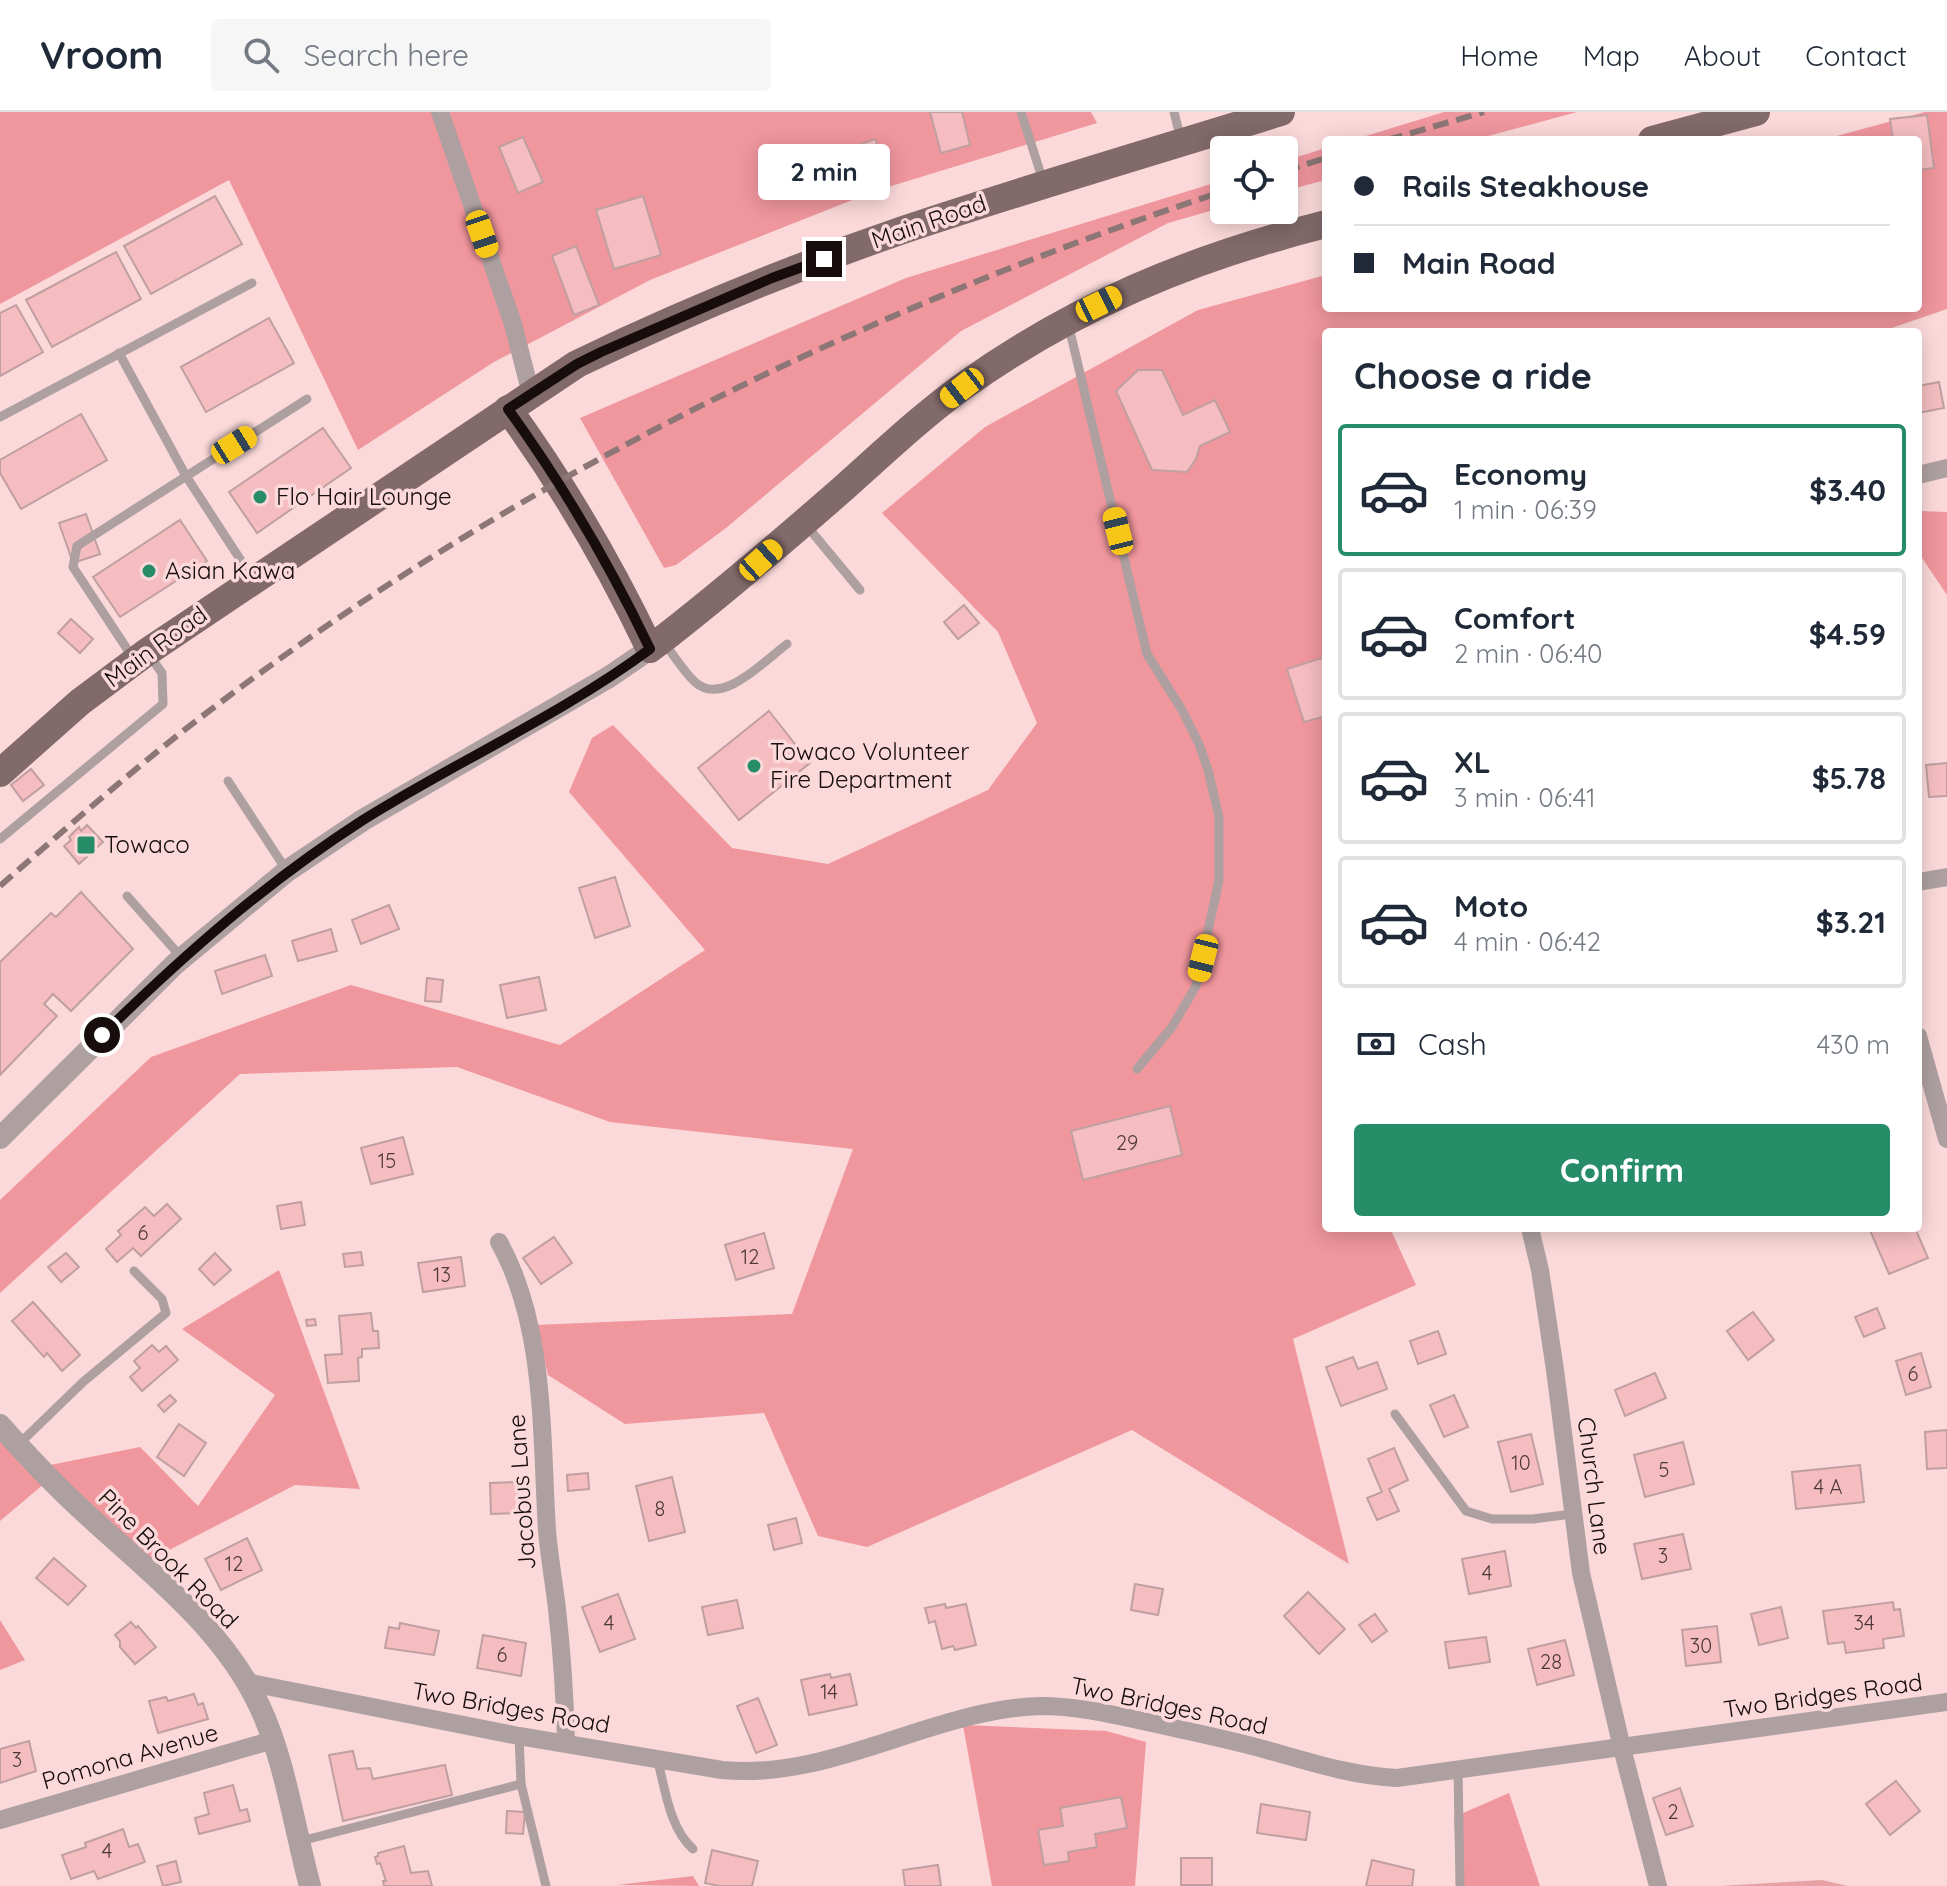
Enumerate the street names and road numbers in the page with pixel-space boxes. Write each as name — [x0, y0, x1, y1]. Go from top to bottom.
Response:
street label: Main Road — [867, 187, 990, 255]
street label: Main Road — [98, 599, 213, 693]
street label: Jacobus Lane — [501, 1413, 541, 1571]
street label: Church Lane — [1572, 1415, 1618, 1557]
street label: Pine Brook Road — [92, 1482, 245, 1635]
street label: Two Bridges Road — [1721, 1666, 1924, 1724]
street label: Two Bridges Road — [1068, 1669, 1270, 1741]
street label: Two Bridges Road — [410, 1675, 613, 1739]
street label: Pomona Avenue — [38, 1717, 221, 1796]

